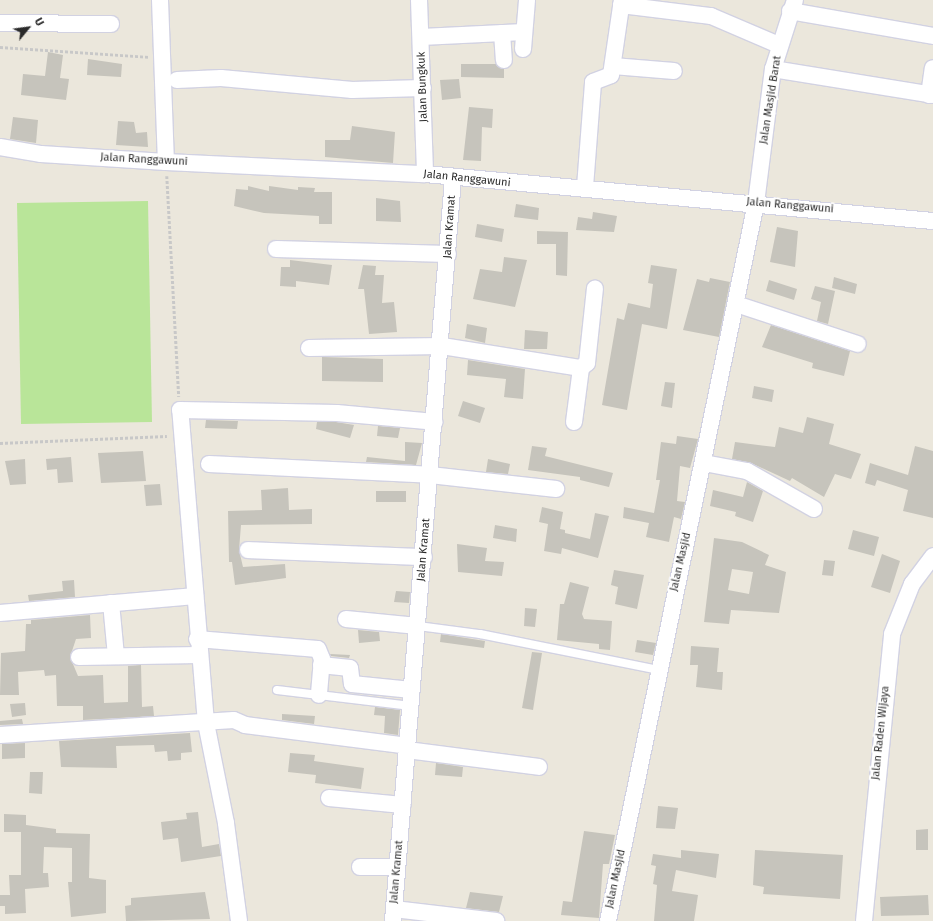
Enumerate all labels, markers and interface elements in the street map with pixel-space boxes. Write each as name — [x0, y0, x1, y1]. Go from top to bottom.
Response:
north arrow — [8, 8, 48, 48]
text: U — [32, 16, 46, 28]
street label: Jalan Bungkuk — [415, 51, 431, 123]
street label: Jalan Masjid Barat — [757, 55, 785, 145]
street label: Jalan Ranggawuni — [100, 151, 188, 169]
street label: Jalan Ranggawuni — [423, 168, 511, 190]
street label: Jalan Kramat — [441, 195, 459, 259]
street label: Jalan Ranggawuni — [746, 196, 834, 216]
street label: Jalan Kramat — [415, 518, 433, 582]
street label: Jalan Masjid — [668, 531, 694, 593]
street label: Jalan Raden Wijaya — [869, 685, 893, 781]
street label: Jalan Kramat — [388, 840, 406, 904]
street label: Jalan Masjid — [603, 848, 629, 910]

